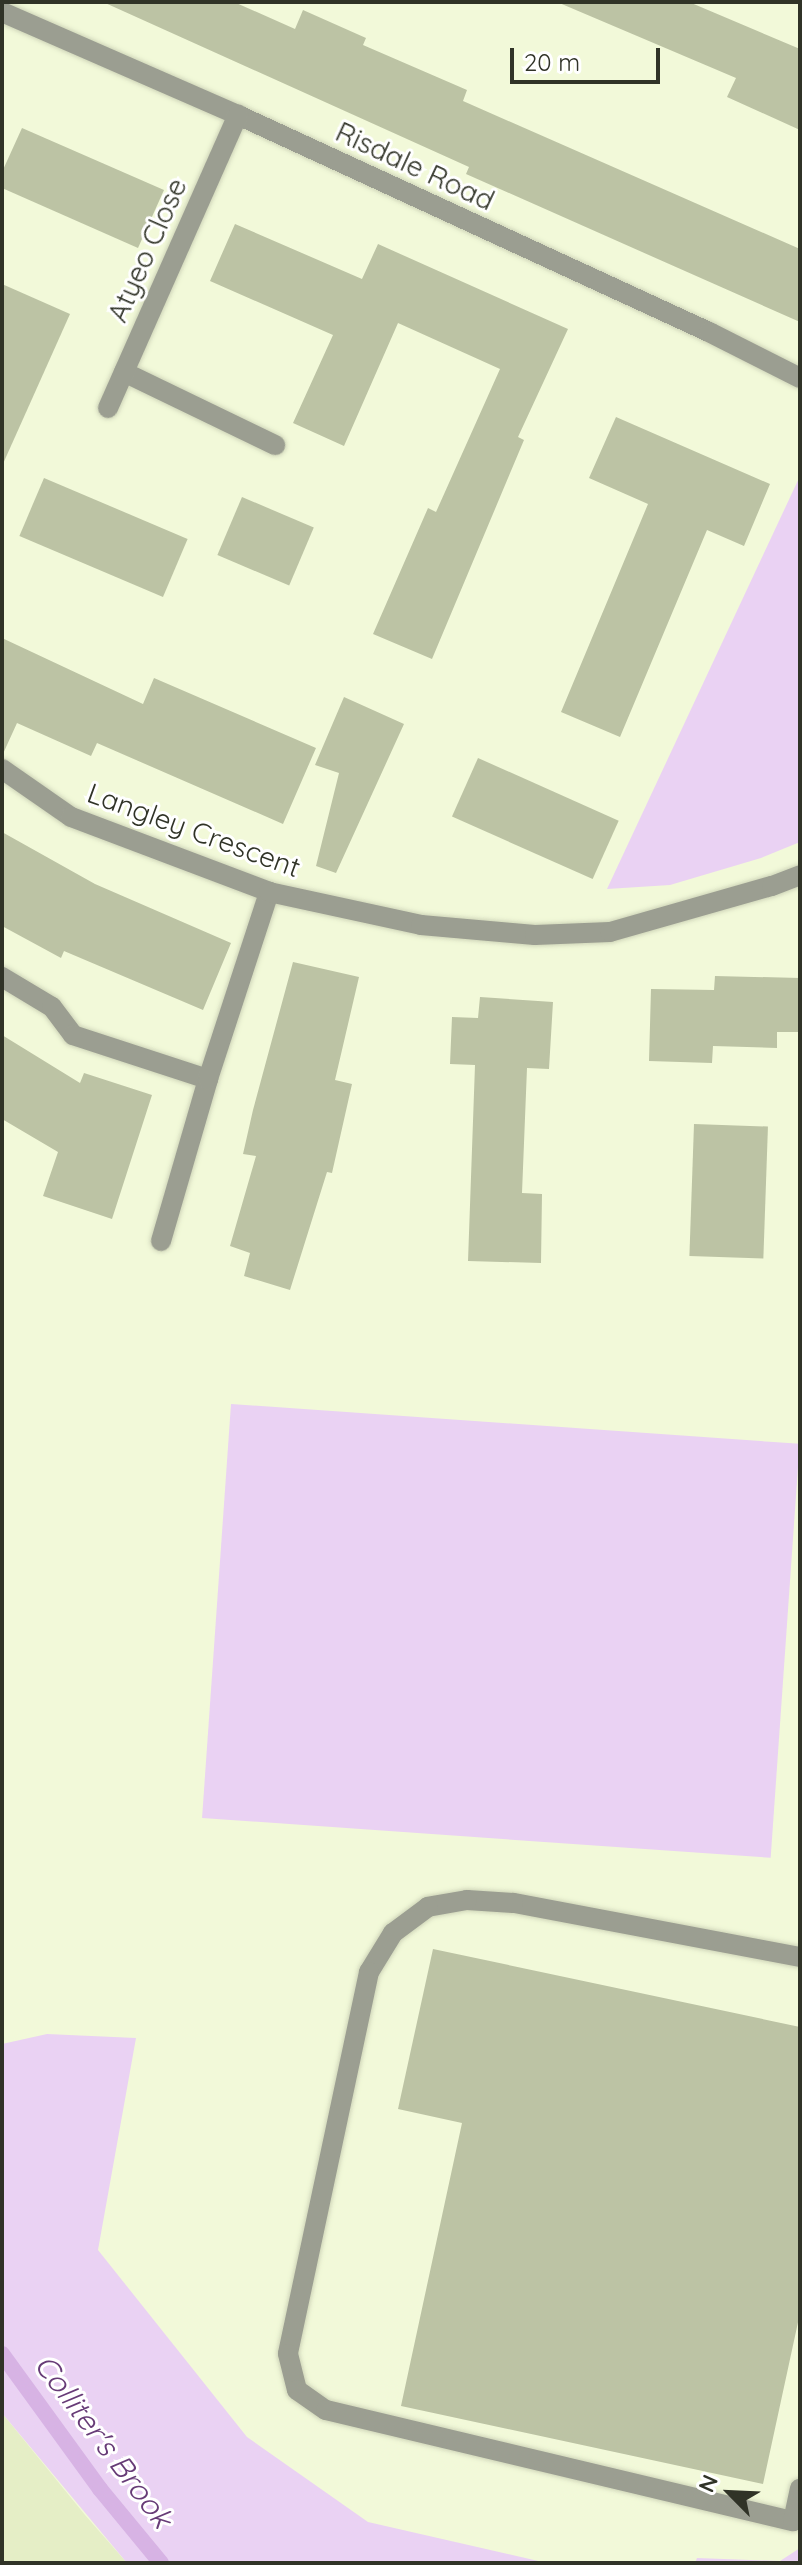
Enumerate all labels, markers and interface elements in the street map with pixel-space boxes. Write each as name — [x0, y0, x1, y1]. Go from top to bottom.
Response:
scale bar — [514, 32, 664, 82]
text: 20 m — [524, 47, 580, 77]
street label: Risdale Road — [330, 115, 500, 217]
street label: Atyeo Close — [100, 173, 194, 327]
street label: Langley Crescent — [83, 776, 305, 884]
water label: Colliter's Brook — [27, 2347, 181, 2535]
north arrow — [690, 2453, 770, 2533]
text: N — [692, 2470, 724, 2496]

